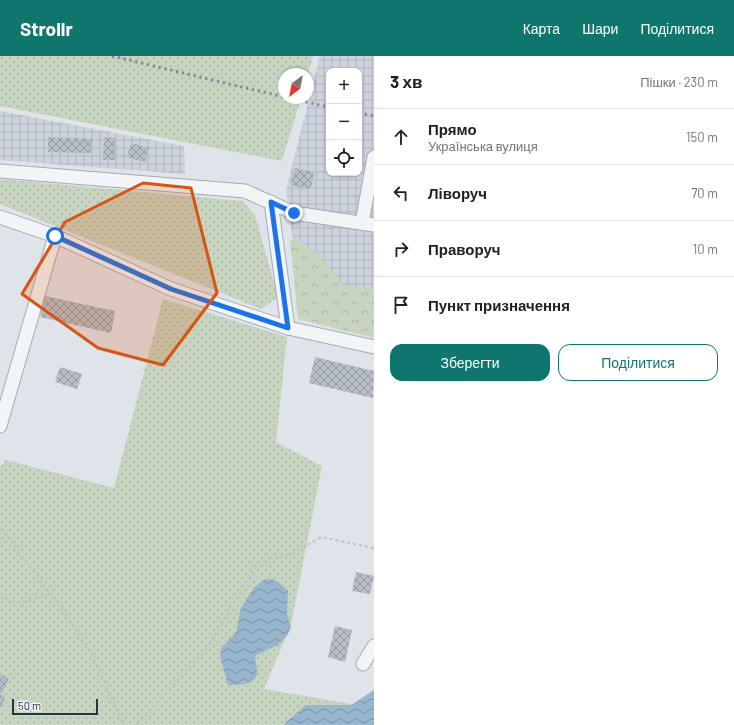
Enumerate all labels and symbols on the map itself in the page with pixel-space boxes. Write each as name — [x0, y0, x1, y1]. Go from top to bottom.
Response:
north arrow — [278, 68, 314, 104]
route end — [285, 204, 303, 222]
route start — [46, 227, 64, 245]
scale bar — [12, 697, 98, 716]

